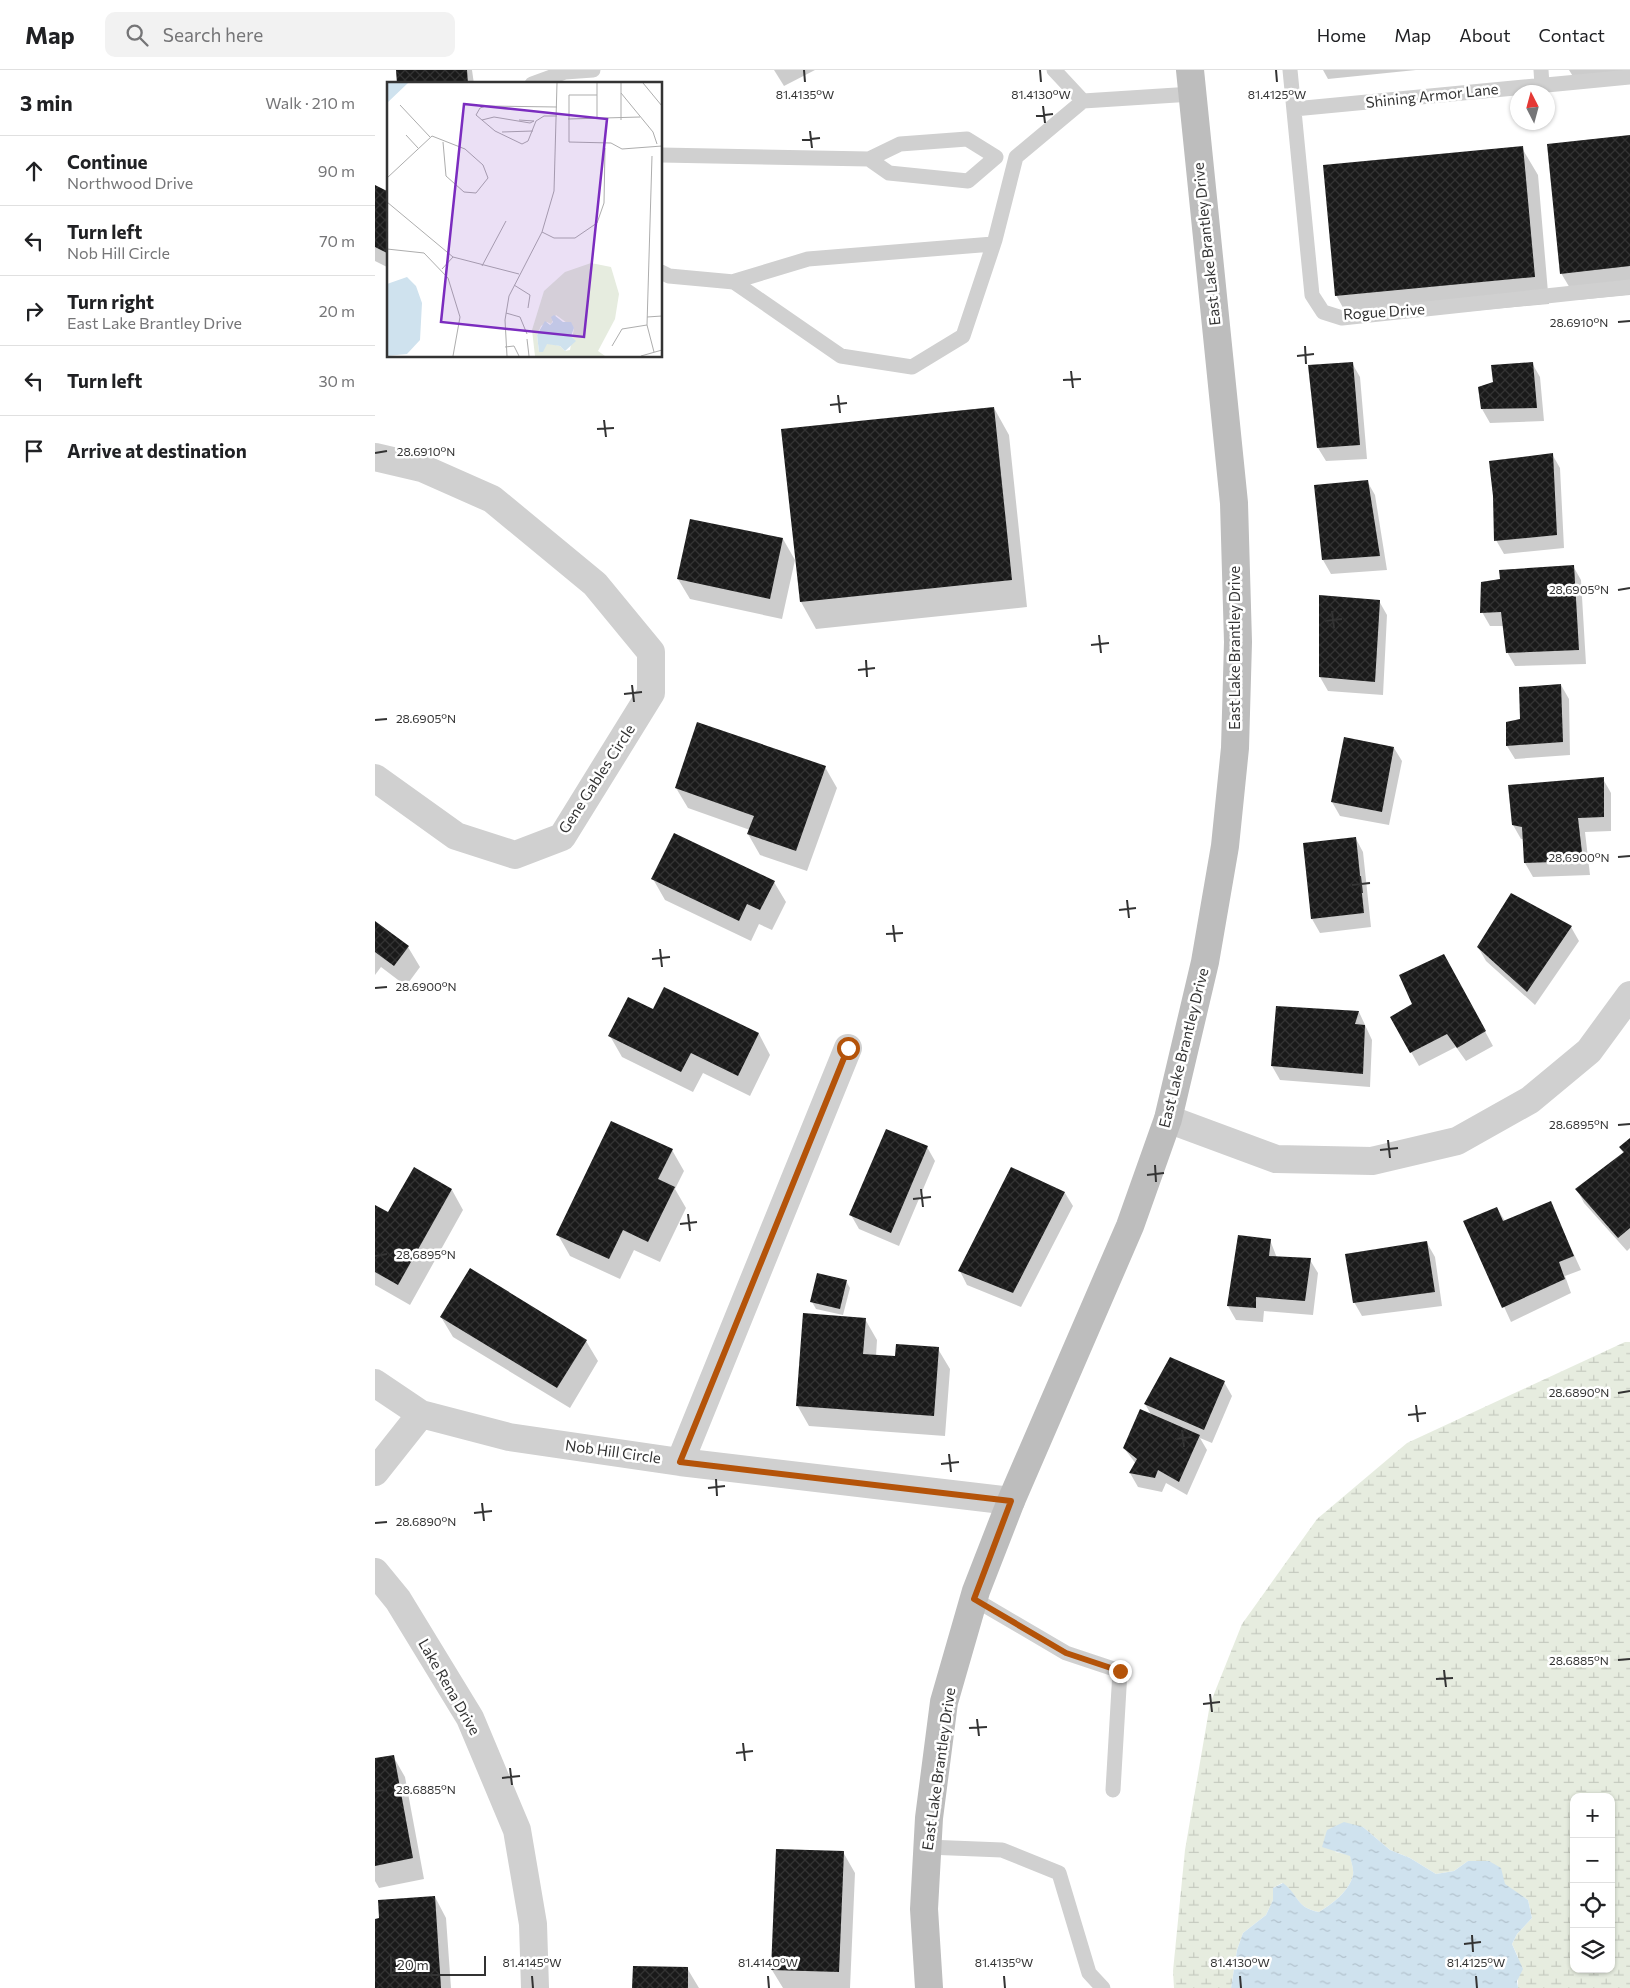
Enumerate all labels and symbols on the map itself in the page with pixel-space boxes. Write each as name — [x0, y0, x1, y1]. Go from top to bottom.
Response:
street label: Shining Armor Lane — [1365, 79, 1499, 111]
inset map — [387, 82, 663, 358]
north arrow — [1510, 85, 1555, 130]
text: 81.4135°W — [776, 87, 834, 101]
text: 81.4130°W — [1011, 87, 1071, 101]
text: 81.4125°W — [1248, 87, 1306, 101]
street label: East Lake Brantley Drive — [1188, 161, 1224, 327]
street label: Rogue Drive — [1342, 299, 1426, 323]
text: 28.6910°N — [1550, 315, 1608, 329]
text: 28.6910°N — [397, 444, 455, 458]
street label: East Lake Brantley Drive — [1225, 566, 1243, 730]
text: 28.6905°N — [1549, 582, 1609, 596]
text: 28.6905°N — [396, 711, 456, 725]
street label: Gene Gables Circle — [554, 720, 638, 836]
text: 28.6900°N — [1548, 850, 1610, 864]
street label: East Lake Brantley Drive — [1154, 966, 1212, 1130]
text: 28.6900°N — [395, 979, 457, 993]
route start — [837, 1037, 860, 1060]
text: 28.6895°N — [1549, 1117, 1609, 1131]
text: 28.6895°N — [396, 1247, 456, 1261]
text: 28.6890°N — [1549, 1385, 1609, 1399]
street label: Nob Hill Circle — [564, 1435, 662, 1467]
text: 28.6890°N — [396, 1514, 456, 1528]
street label: Lake Rena Drive — [415, 1635, 485, 1738]
text: 28.6885°N — [1549, 1653, 1609, 1667]
route end — [1109, 1660, 1132, 1683]
street label: East Lake Brantley Drive — [918, 1686, 958, 1851]
text: 28.6885°N — [396, 1782, 456, 1796]
scale bar — [390, 1953, 486, 1976]
text: 81.4145°W — [502, 1955, 562, 1969]
text: 81.4140°W — [738, 1955, 798, 1969]
text: 81.4135°W — [975, 1955, 1033, 1969]
text: 81.4130°W — [1210, 1955, 1270, 1969]
text: 81.4125°W — [1447, 1955, 1505, 1969]

